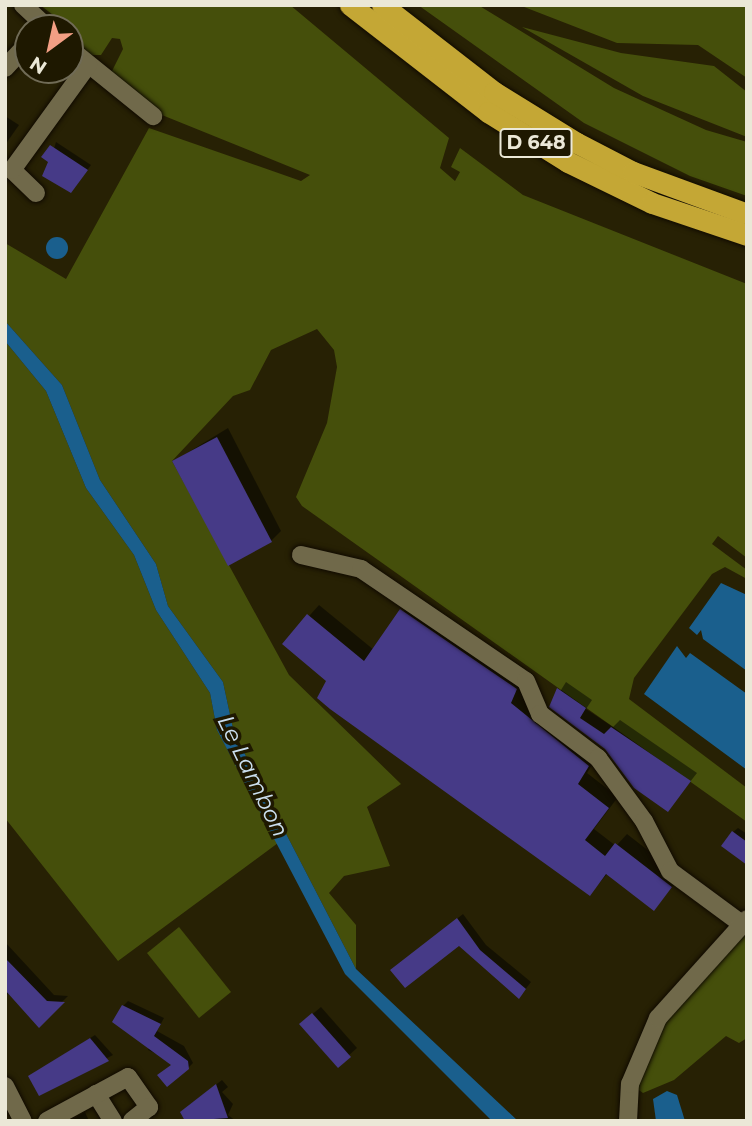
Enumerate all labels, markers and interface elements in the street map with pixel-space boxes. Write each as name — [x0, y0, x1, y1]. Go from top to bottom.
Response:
north arrow — [14, 14, 84, 84]
text: N — [26, 52, 51, 79]
road number: D 648 — [499, 127, 573, 158]
water label: Le Lambon — [212, 711, 294, 841]

